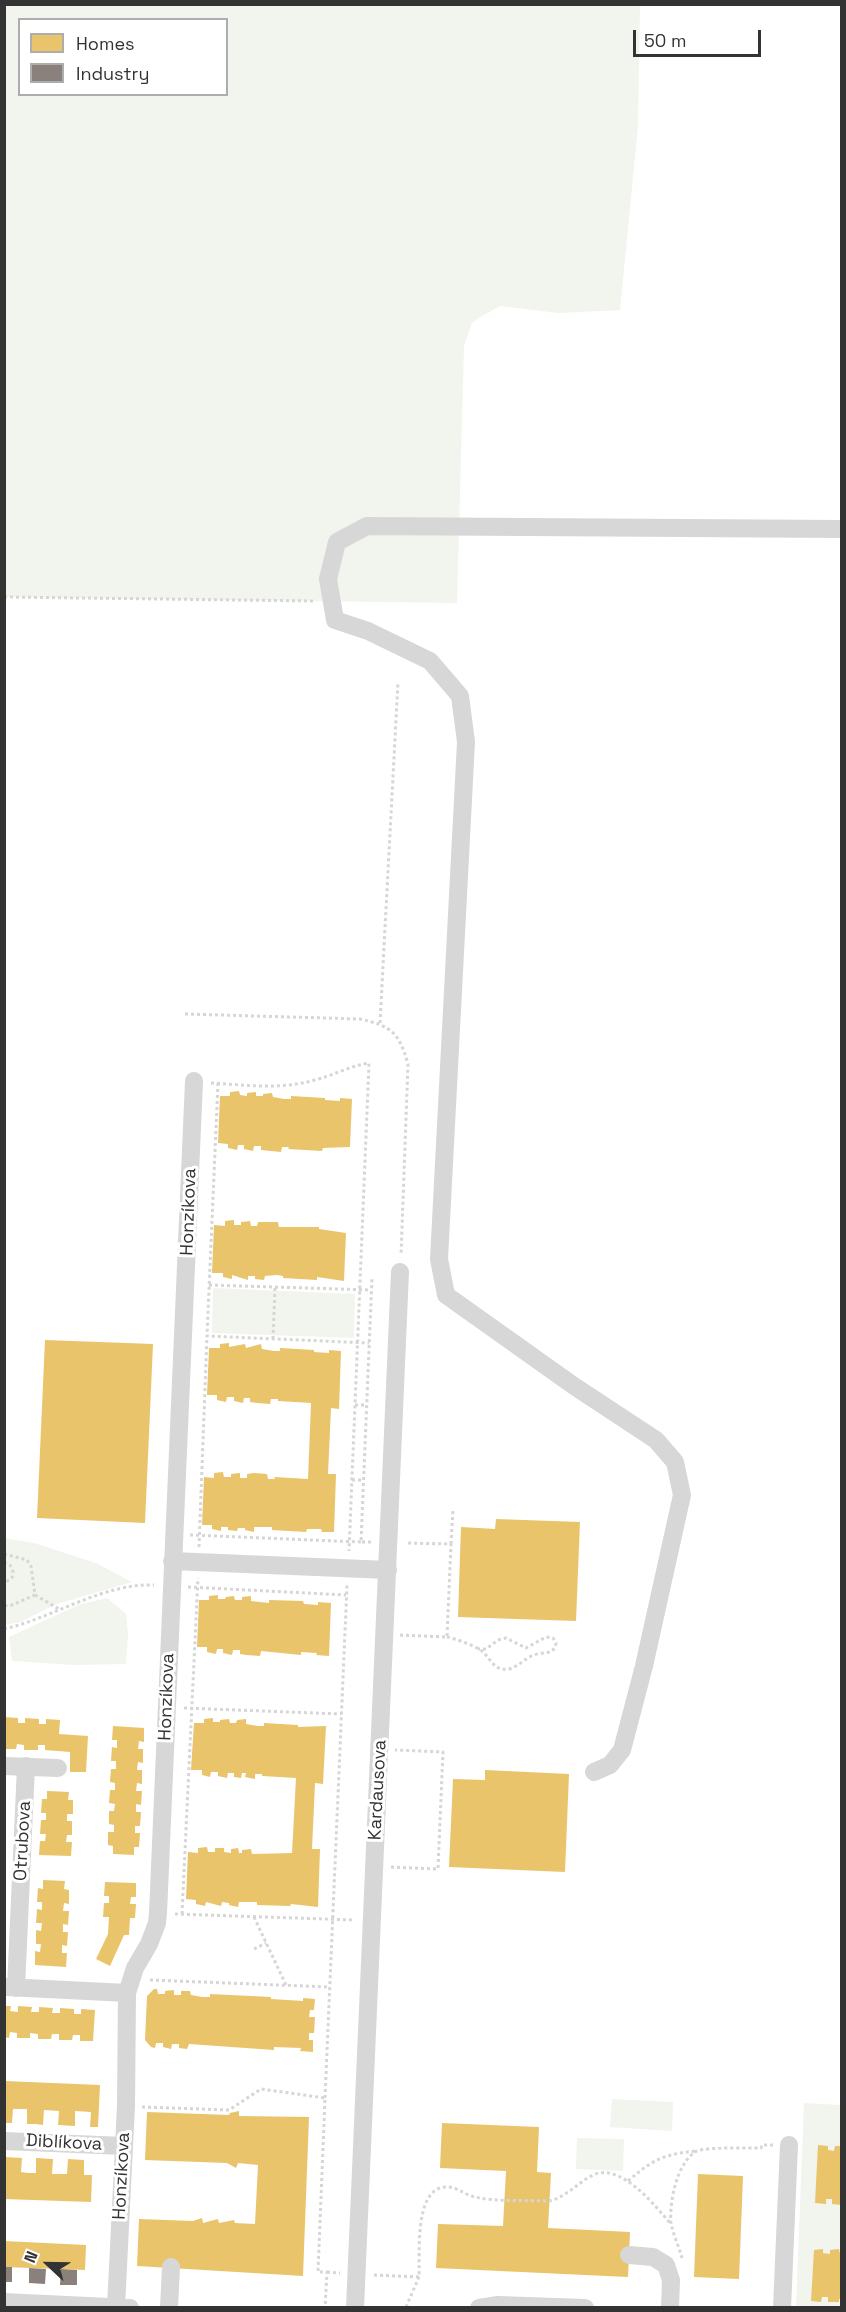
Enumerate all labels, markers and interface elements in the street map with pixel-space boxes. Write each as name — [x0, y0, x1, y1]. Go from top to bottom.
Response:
legend — [18, 18, 228, 96]
scale bar — [636, 18, 764, 56]
text: 50 m — [644, 29, 686, 52]
text: Homes — [76, 32, 135, 55]
text: Industry — [76, 62, 149, 85]
street label: Honzíkova — [177, 1168, 201, 1256]
street label: Honzíkova — [155, 1653, 179, 1741]
street label: Kardausova — [365, 1739, 391, 1841]
street label: Otrubova — [10, 1800, 36, 1882]
street label: Diblíkova — [25, 2130, 103, 2156]
street label: Honzíkova — [109, 2132, 135, 2220]
north arrow — [18, 2234, 78, 2294]
text: N — [19, 2248, 43, 2266]

